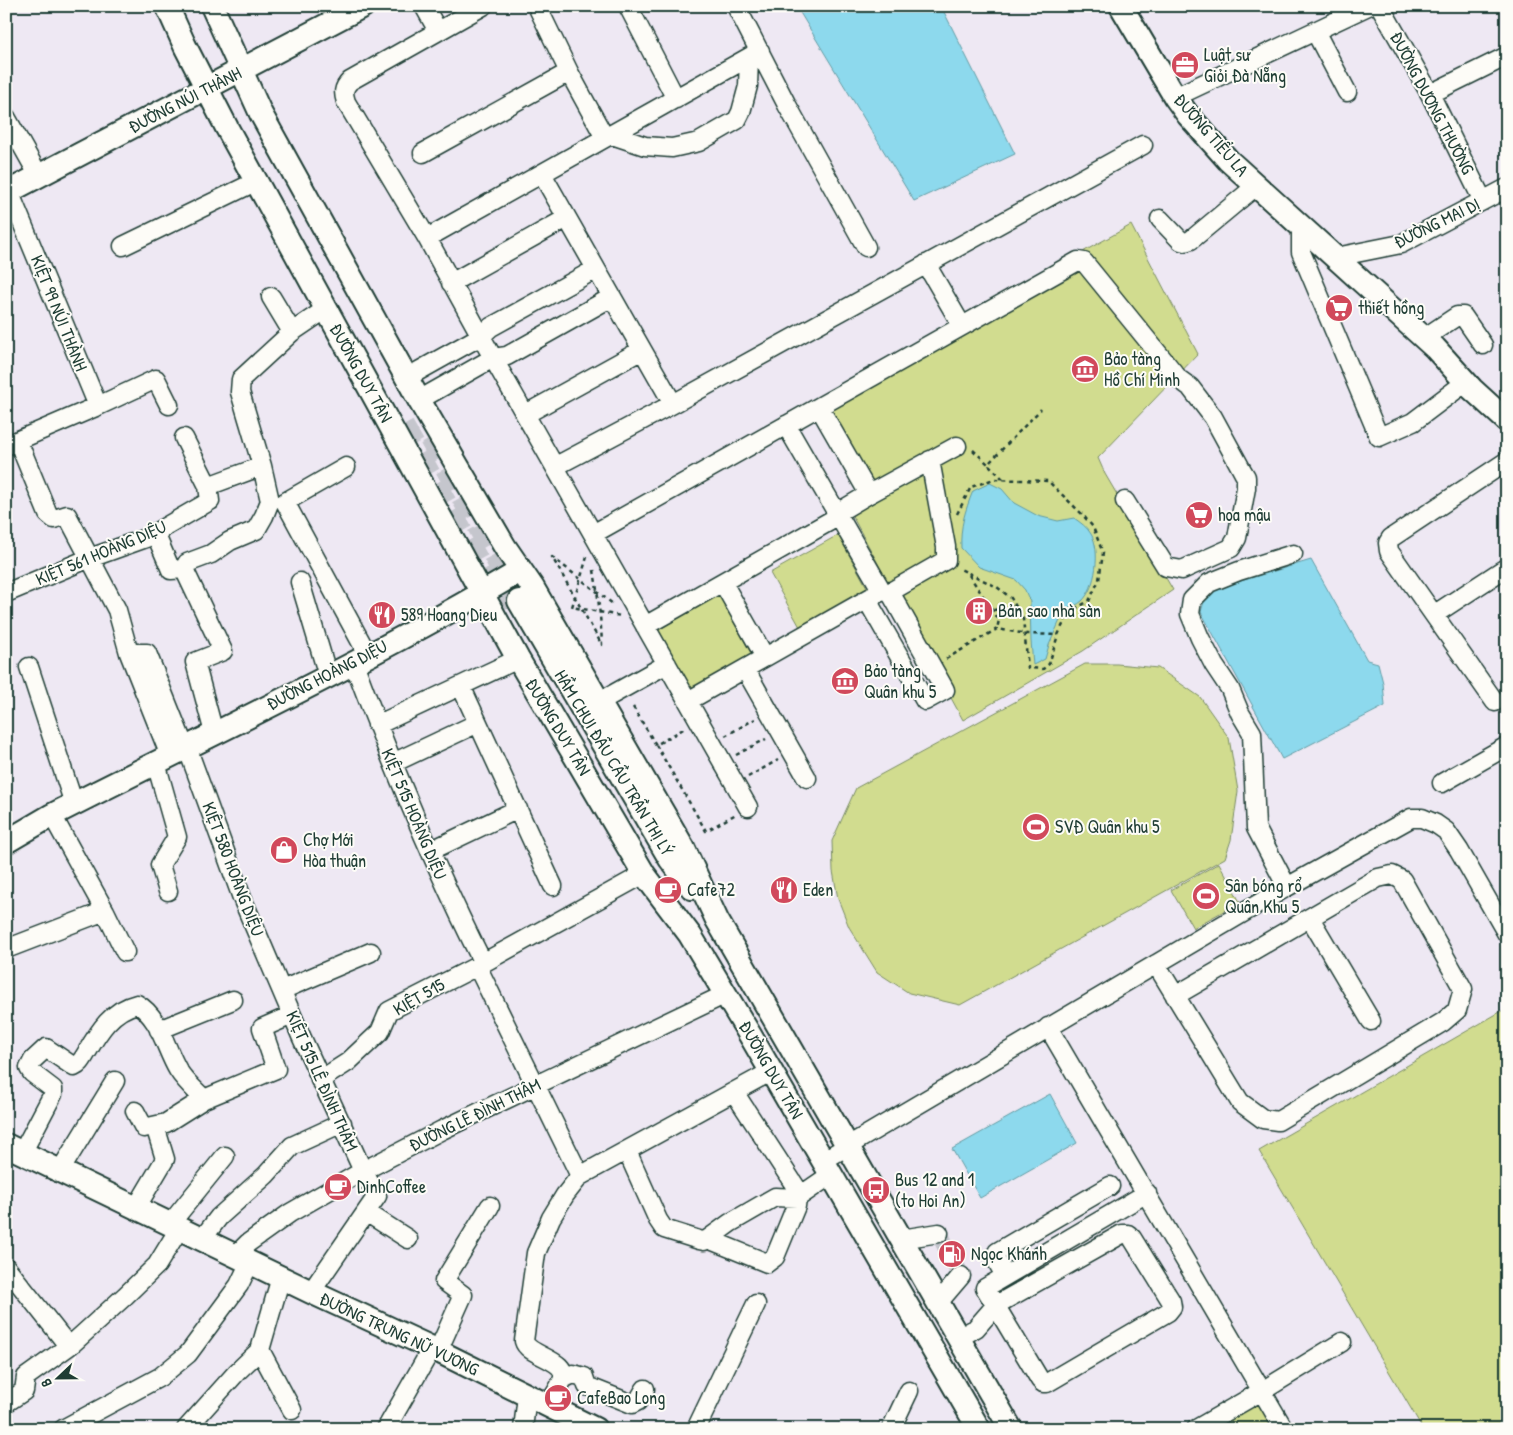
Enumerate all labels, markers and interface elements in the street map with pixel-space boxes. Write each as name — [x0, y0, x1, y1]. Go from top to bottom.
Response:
street label: ĐƯỜNG DƯƠNG THƯỜNG — [1384, 27, 1481, 179]
place label: Luật sư Giỏi Đà Nẵng — [1204, 42, 1286, 88]
office icon: Luật sư Giỏi Đà Nẵng — [1170, 50, 1200, 80]
street label: ĐƯỜNG NÚI THÀNH — [124, 60, 246, 139]
street label: ĐƯỜNG TIỂU LA — [1168, 88, 1255, 182]
street label: ĐƯỜNG MAI DỊ — [1390, 191, 1484, 254]
street label: KIỆT 99 NÚI THÀNH — [25, 251, 94, 375]
supermarket icon: thiết hồng — [1324, 293, 1354, 323]
place label: thiết hồng — [1358, 295, 1424, 320]
street label: ĐƯỜNG DUY TÂN — [324, 319, 399, 427]
place label: Bảo tàng Hồ Chí Minh — [1104, 346, 1180, 392]
museum icon: Bảo tàng Hồ Chí Minh — [1070, 354, 1100, 384]
supermarket icon: hoa mậu — [1184, 500, 1214, 530]
place label: hoa mậu — [1218, 502, 1271, 527]
street label: KIỆT 561 HOÀNG DIỆU — [32, 514, 170, 591]
building icon: Bản sao nhà sàn — [964, 596, 994, 626]
place label: Bản sao nhà sàn — [998, 598, 1101, 623]
restaurant icon: 589 Hoang Dieu — [367, 600, 397, 630]
place label: 589 Hoang Dieu — [401, 602, 497, 627]
street label: ĐƯỜNG HOÀNG DIỆU — [262, 633, 392, 716]
place label: Bảo tàng Quân khu 5 — [864, 658, 937, 704]
street label: HẦM CHUI ĐẦU CẦU TRẦN THỊ LÝ — [549, 665, 680, 861]
museum icon: Bảo tàng Quân khu 5 — [830, 666, 860, 696]
street label: ĐƯỜNG DUY TÂN — [520, 673, 597, 780]
street label: KIỆT 515 HOÀNG DIỆU — [376, 744, 453, 883]
street label: KIỆT 580 HOÀNG DIỆU — [196, 798, 271, 940]
sports icon: SVĐ Quân khu 5 — [1021, 812, 1051, 842]
place label: SVĐ Quân khu 5 — [1055, 814, 1160, 839]
place label: Chợ Mới Hòa thuận — [303, 827, 366, 873]
shop icon: Chợ Mới Hòa thuận — [269, 835, 299, 865]
place label: Sân bóng rổ Quân Khu 5 — [1225, 873, 1302, 919]
cafe icon: Cafe72 — [653, 875, 683, 905]
restaurant icon: Eden — [769, 875, 799, 905]
place label: Cafe72 — [687, 877, 735, 902]
place label: Eden — [803, 877, 833, 902]
sports icon: Sân bóng rổ Quân Khu 5 — [1191, 881, 1221, 911]
street label: KIỆT 515 — [388, 972, 450, 1021]
street label: KIỆT 515 LÊ ĐÌNH THÂM — [280, 1007, 365, 1155]
street label: ĐƯỜNG DUY TÂN — [733, 1016, 810, 1123]
street label: ĐƯỜNG LÊ ĐÌNH THÂM — [405, 1072, 545, 1157]
place label: Bus 12 and 1 (to Hoi An) — [895, 1167, 974, 1213]
cafe icon: DinhCoffee — [323, 1172, 353, 1202]
place label: DinhCoffee — [357, 1174, 426, 1199]
bus stop icon: Bus 12 and 1 (to Hoi An) — [861, 1175, 891, 1205]
fuel station icon: Ngọc Khánh — [937, 1239, 967, 1269]
place label: Ngọc Khánh — [971, 1241, 1047, 1266]
street label: ĐƯỜNG TRƯNG NỮ VƯƠNG — [316, 1286, 483, 1382]
north arrow — [32, 1352, 82, 1402]
text: B — [35, 1376, 56, 1390]
cafe icon: CafeBao Long — [543, 1383, 573, 1413]
place label: CafeBao Long — [577, 1385, 665, 1410]

